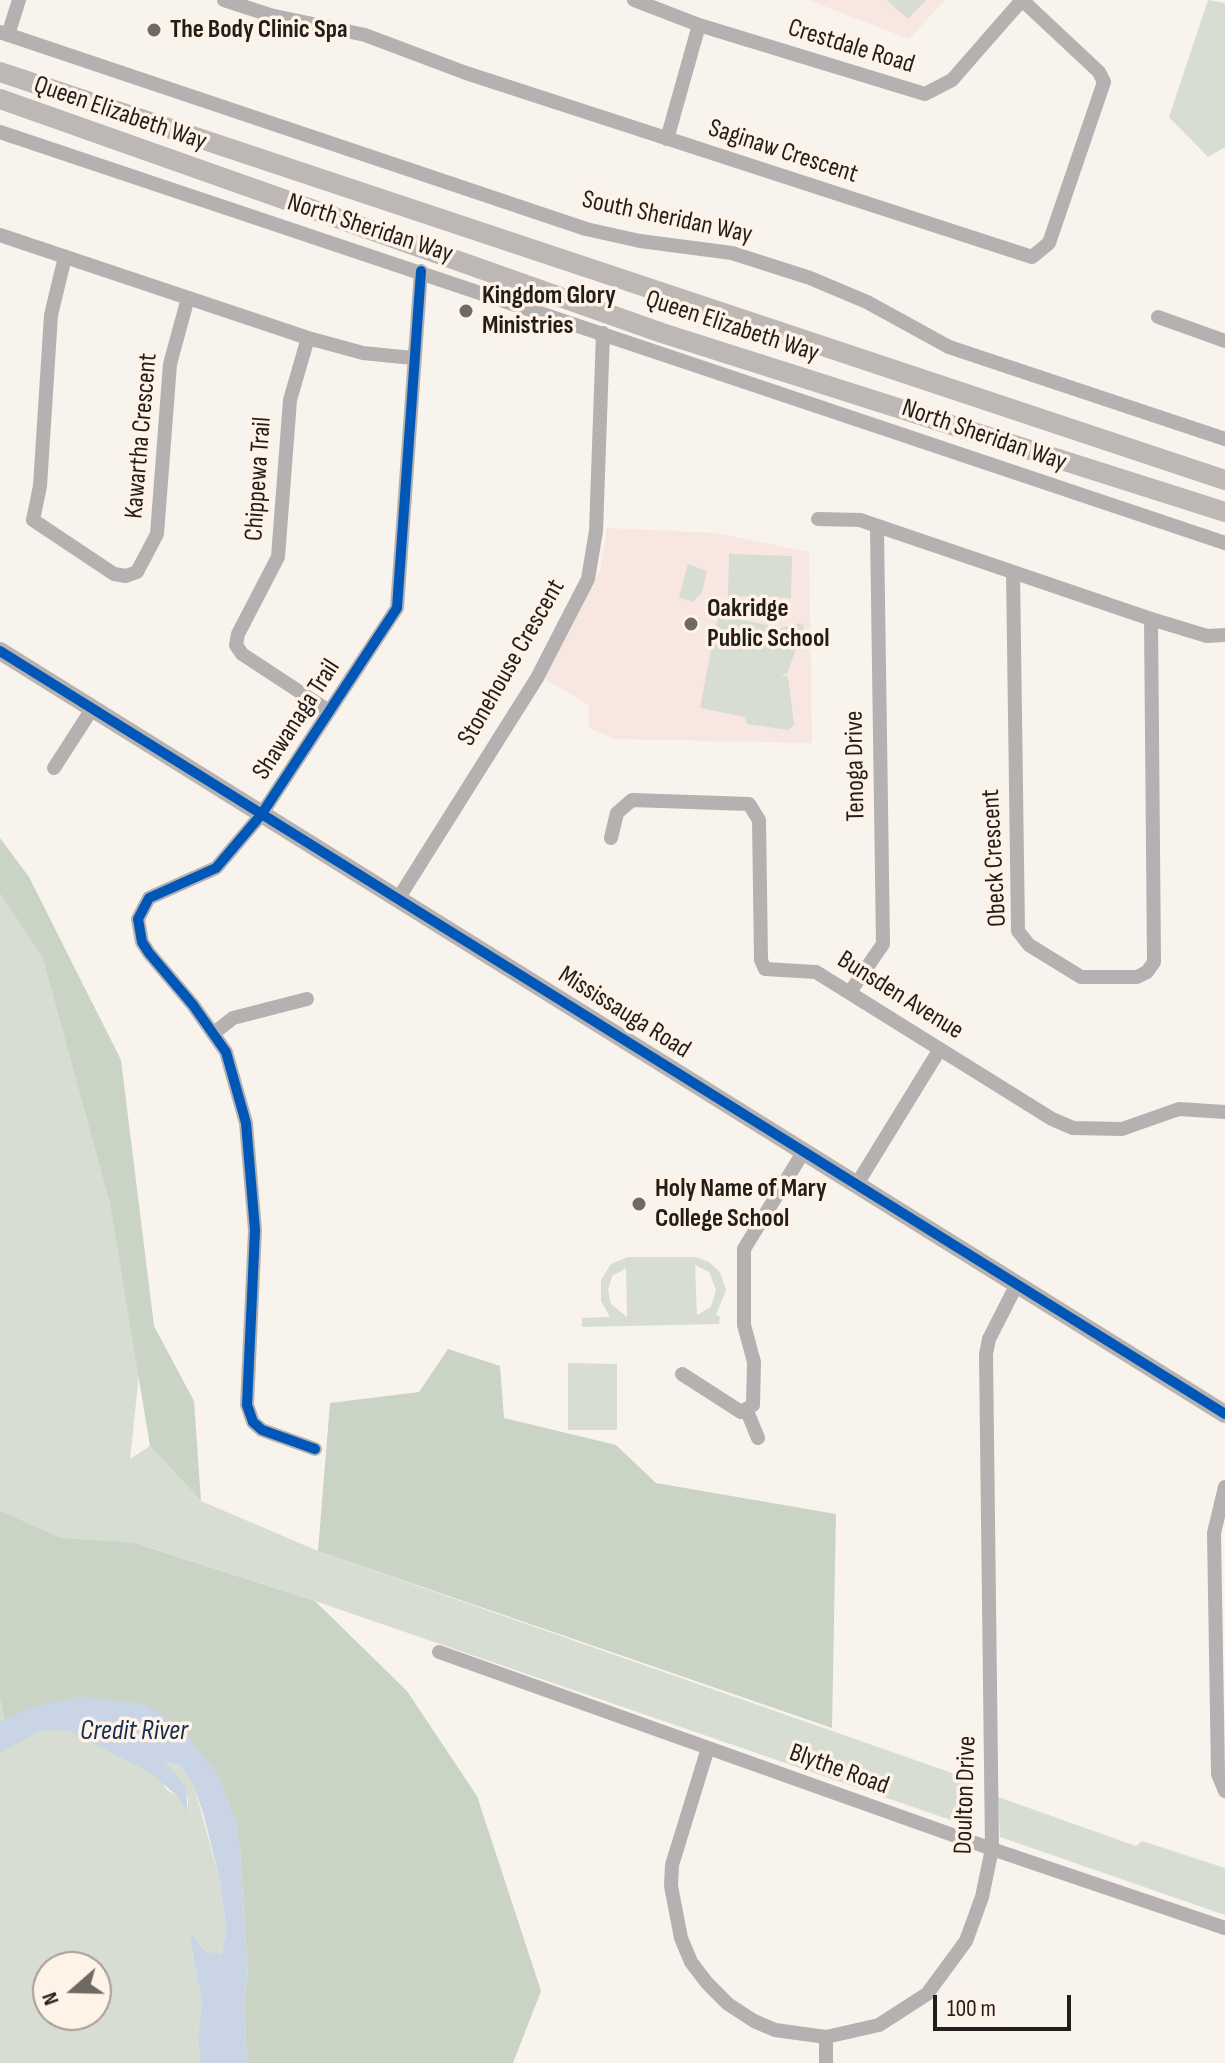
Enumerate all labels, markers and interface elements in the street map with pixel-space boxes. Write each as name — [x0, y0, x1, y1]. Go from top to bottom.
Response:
street label: Crestdale Road — [784, 13, 918, 81]
place label: The Body Clinic Spa — [170, 14, 348, 46]
marker: The Body Clinic Spa — [145, 21, 163, 39]
street label: Queen Elizabeth Way — [30, 70, 210, 158]
street label: Saginaw Crescent — [704, 113, 862, 191]
street label: South Sheridan Way — [579, 185, 755, 251]
street label: North Sheridan Way — [283, 188, 457, 270]
place label: Kingdom Glory Ministries — [482, 280, 616, 342]
street label: Queen Elizabeth Way — [641, 284, 823, 370]
marker: Kingdom Glory Ministries — [457, 302, 475, 320]
street label: Kawartha Crescent — [119, 352, 165, 520]
street label: North Sheridan Way — [898, 393, 1070, 479]
street label: Chippewa Trail — [239, 416, 279, 542]
street label: Stonehouse Crescent — [452, 574, 572, 752]
place label: Oakridge Public School — [707, 593, 830, 654]
marker: Oakridge Public School — [682, 615, 700, 633]
street label: Shawanaga Trail — [247, 654, 347, 786]
street label: Tenoga Drive — [839, 710, 873, 822]
street label: Obeck Crescent — [976, 788, 1014, 928]
street label: Bunsden Avenue — [831, 945, 969, 1047]
street label: Mississauga Road — [552, 960, 696, 1066]
place label: Holy Name of Mary College School — [655, 1173, 827, 1234]
marker: Holy Name of Mary College School — [630, 1195, 648, 1213]
water label: Credit River — [80, 1715, 188, 1749]
street label: Doulton Drive — [948, 1735, 984, 1855]
street label: Blythe Road — [785, 1738, 893, 1802]
north arrow — [32, 1951, 112, 2031]
scale bar — [937, 1979, 1075, 2029]
text: N — [36, 1989, 66, 2009]
text: 100 m — [947, 1994, 996, 2023]

